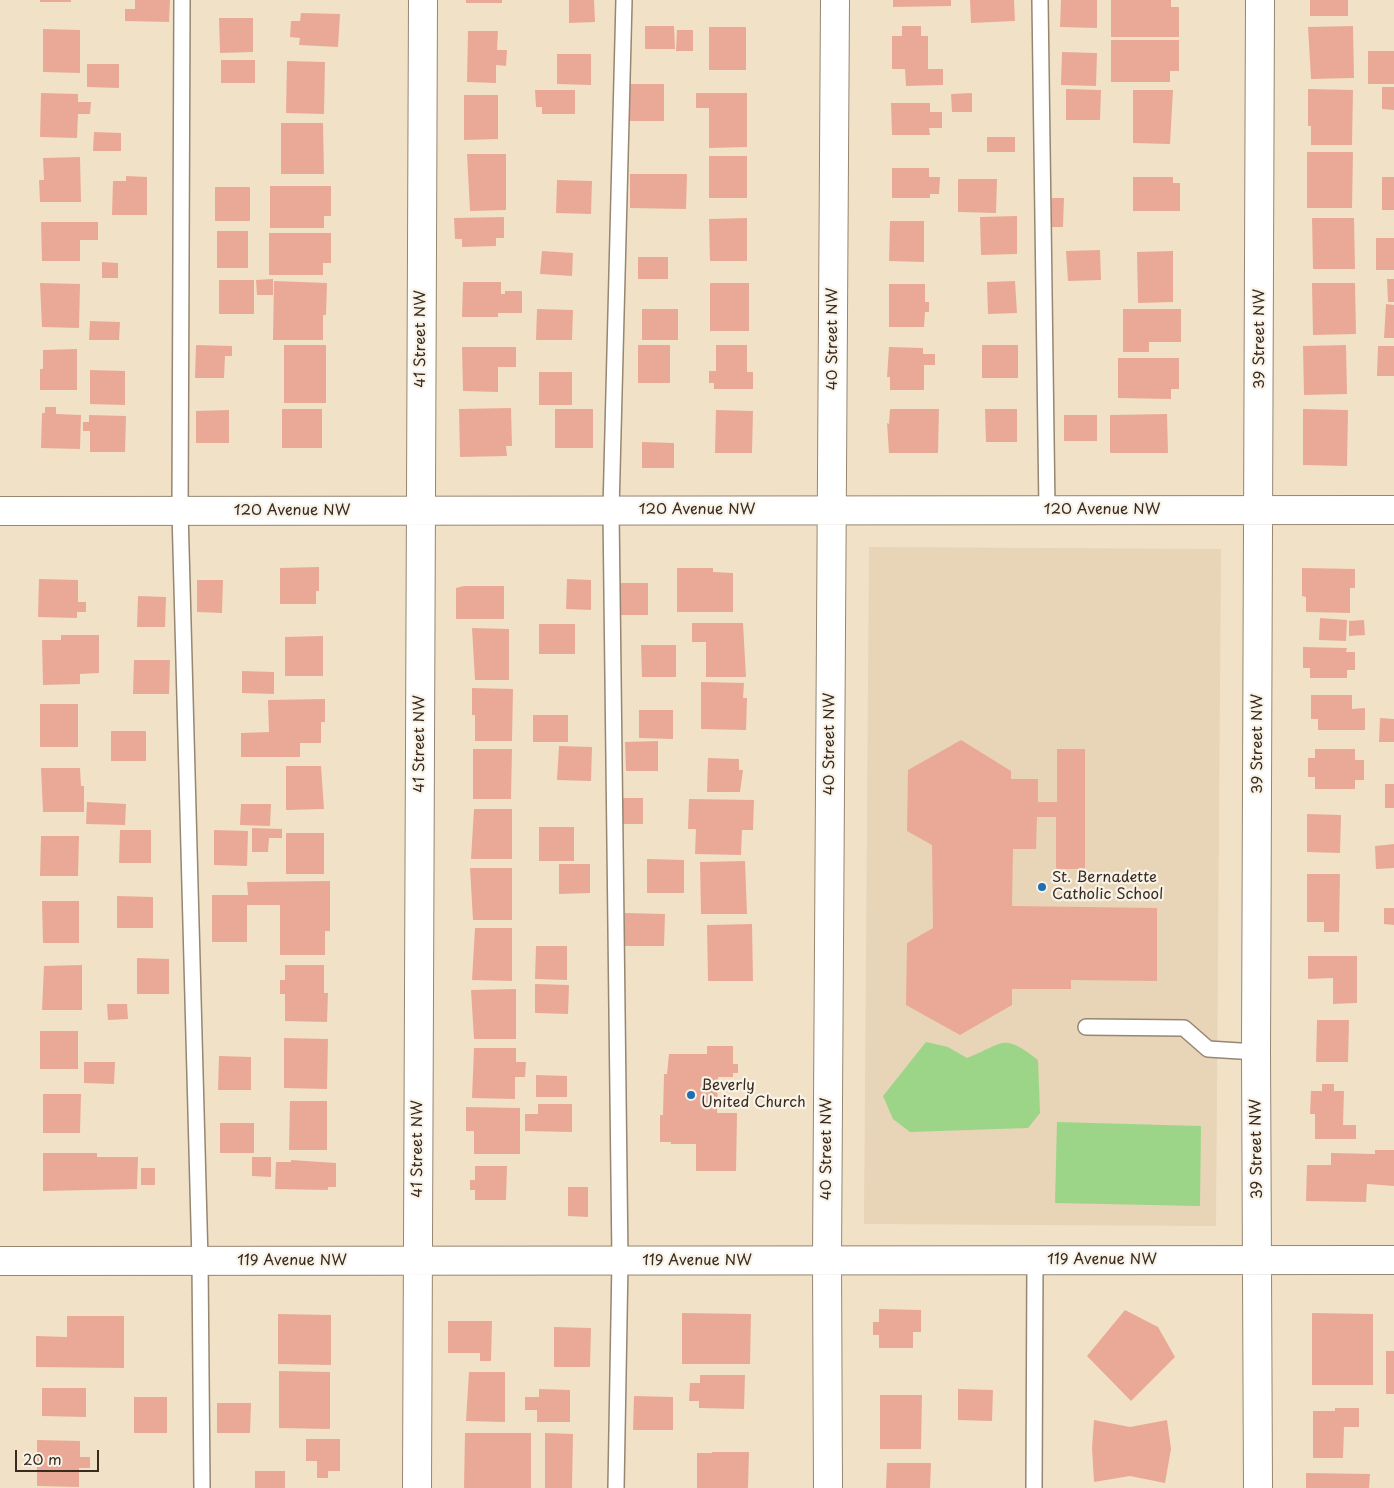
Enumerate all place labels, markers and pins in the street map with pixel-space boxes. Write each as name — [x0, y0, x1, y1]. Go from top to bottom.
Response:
place label: St. Bernadette Catholic School — [1052, 869, 1163, 904]
marker: St. Bernadette Catholic School — [1036, 881, 1048, 893]
place label: Beverly United Church — [701, 1077, 806, 1112]
marker: Beverly United Church — [685, 1089, 697, 1101]

